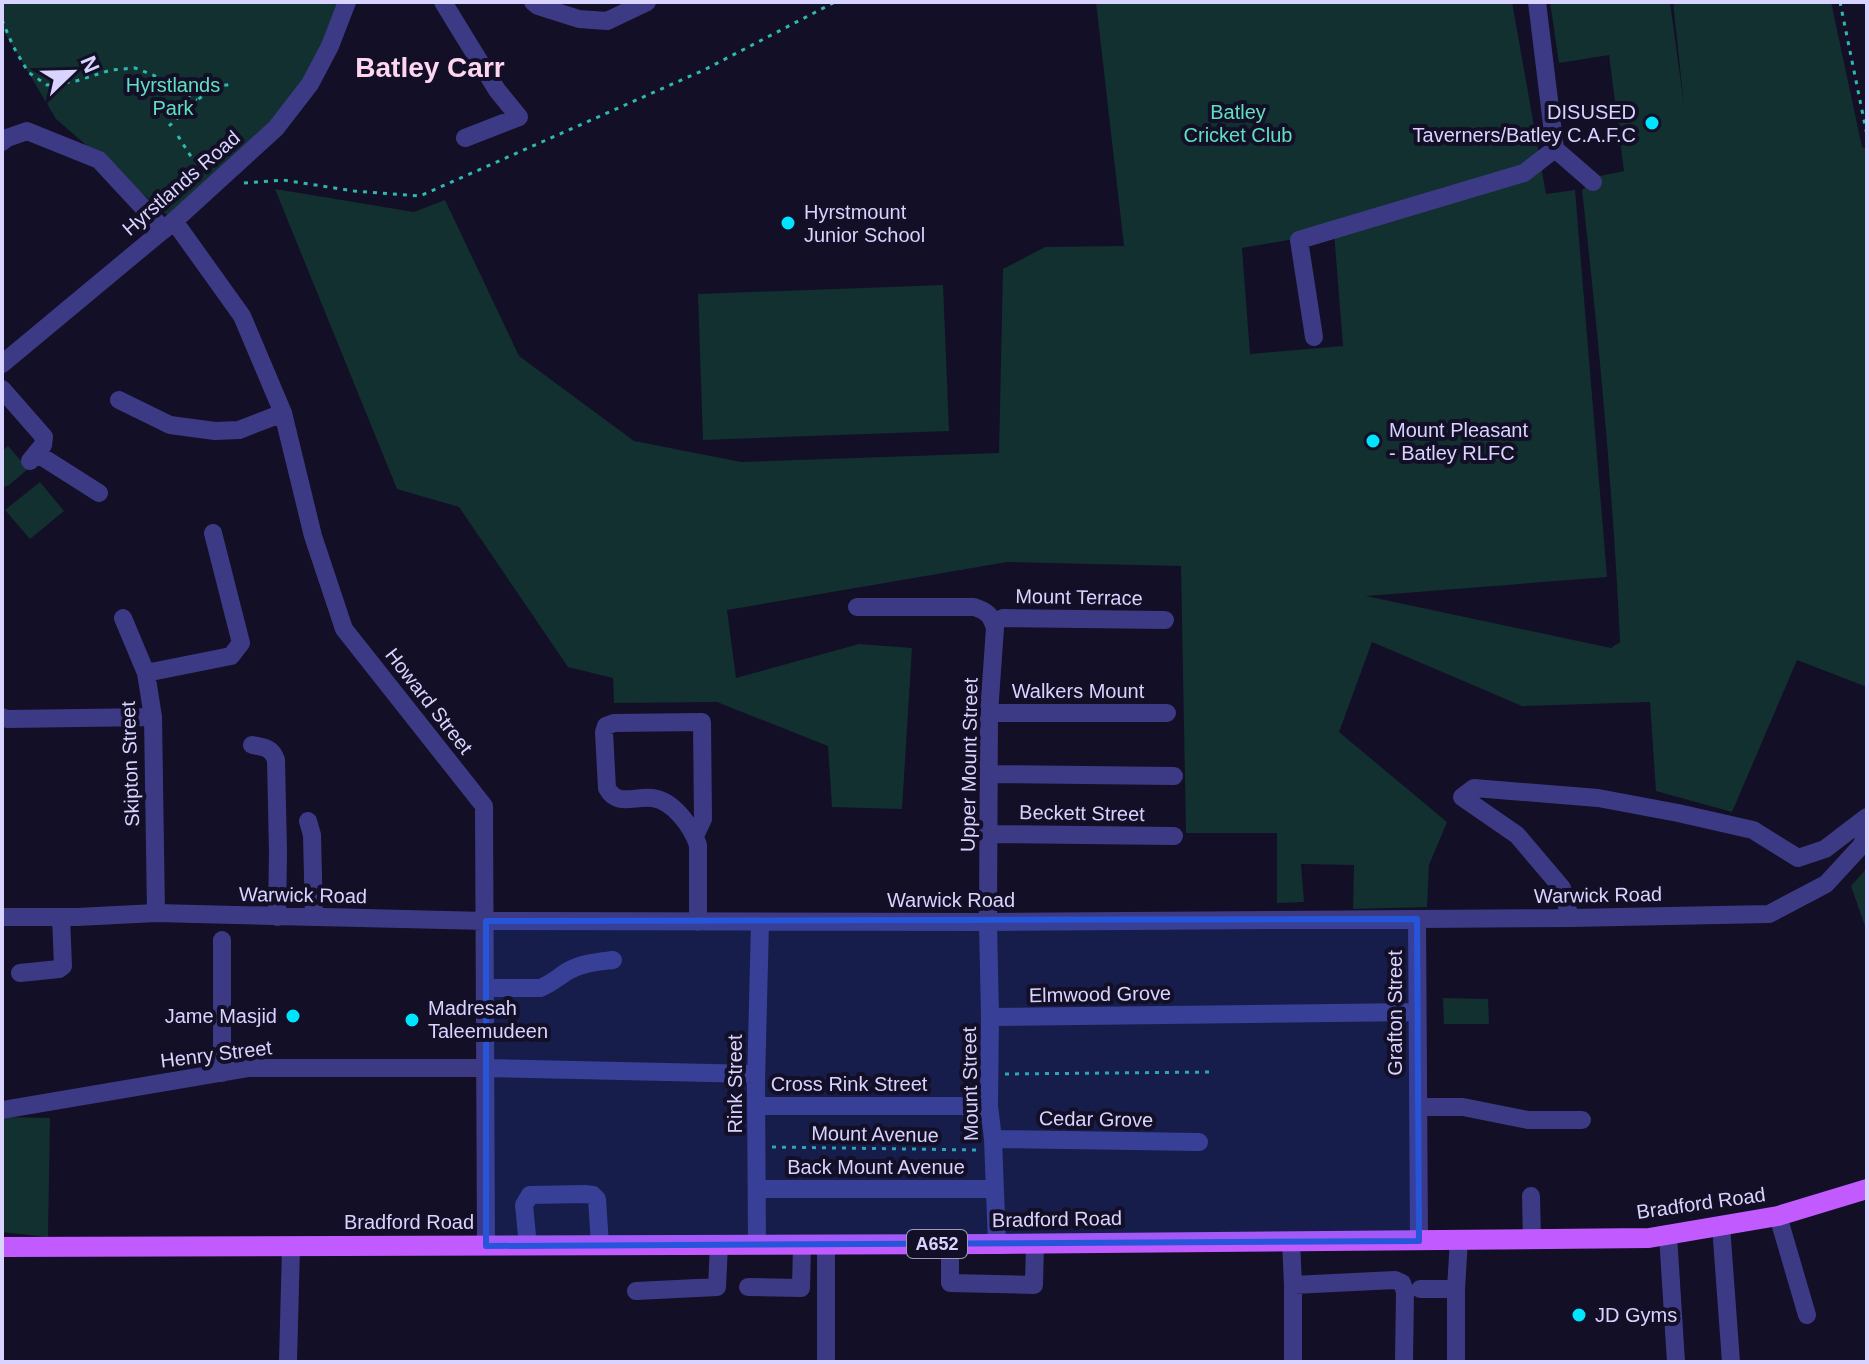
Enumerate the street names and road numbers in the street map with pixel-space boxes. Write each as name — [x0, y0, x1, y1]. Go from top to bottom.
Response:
street label: Hyrstlands Road — [118, 126, 244, 240]
street label: Mount Terrace — [1015, 585, 1143, 609]
street label: Howard Street — [381, 644, 477, 758]
street label: Upper Mount Street — [956, 677, 982, 852]
street label: Walkers Mount — [1012, 680, 1145, 702]
street label: Skipton Street — [117, 700, 143, 827]
street label: Beckett Street — [1019, 801, 1145, 825]
street label: Warwick Road — [239, 883, 367, 907]
street label: Warwick Road — [1534, 883, 1662, 907]
street label: Warwick Road — [887, 889, 1015, 911]
street label: Grafton Street — [1384, 950, 1406, 1076]
street label: Elmwood Grove — [1029, 982, 1171, 1006]
street label: Mount Street — [958, 1026, 982, 1141]
street label: Rink Street — [724, 1034, 746, 1133]
street label: Henry Street — [159, 1036, 273, 1072]
street label: Cross Rink Street — [771, 1073, 928, 1095]
street label: Cedar Grove — [1039, 1107, 1153, 1131]
street label: Mount Avenue — [811, 1122, 939, 1146]
street label: Back Mount Avenue — [787, 1156, 965, 1178]
street label: Bradford Road — [1635, 1183, 1767, 1223]
street label: Bradford Road — [992, 1207, 1122, 1231]
street label: Bradford Road — [344, 1211, 474, 1233]
road number: A652 — [907, 1230, 967, 1258]

